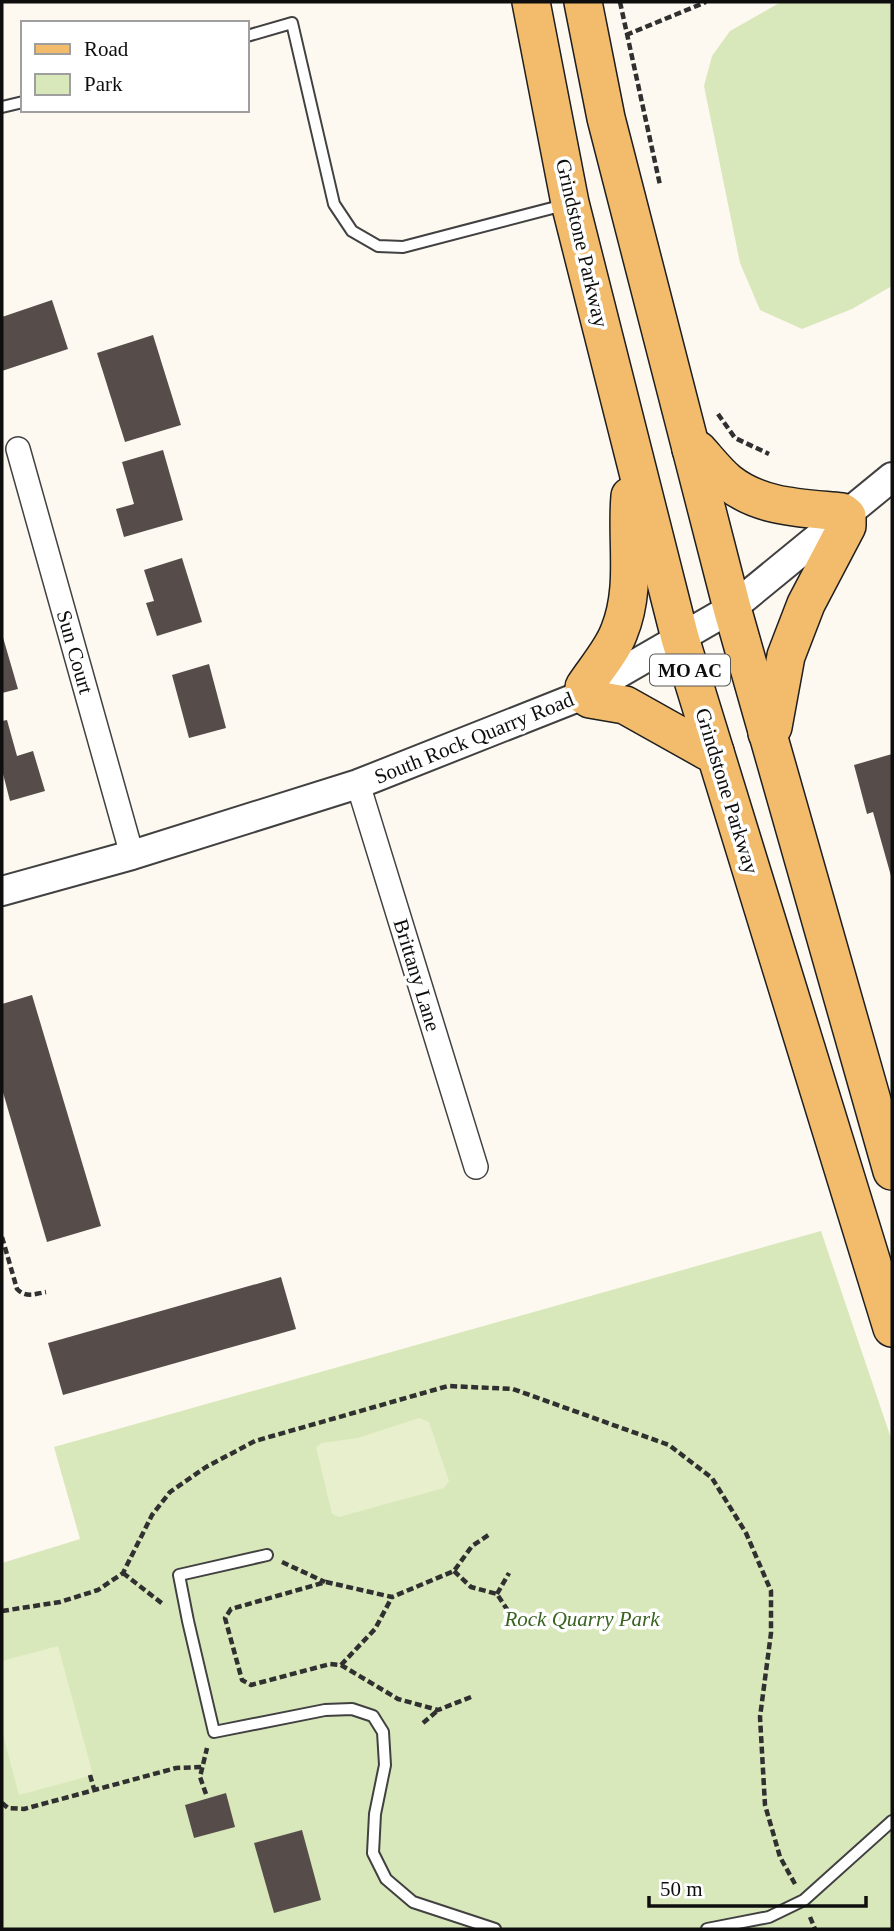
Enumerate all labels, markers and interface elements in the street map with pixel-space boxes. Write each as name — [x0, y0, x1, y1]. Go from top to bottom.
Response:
legend — [21, 21, 248, 112]
text: Road — [84, 37, 129, 61]
text: Park — [84, 72, 123, 96]
street label: Grindstone Parkway — [551, 156, 613, 330]
street label: Sun Court — [52, 607, 98, 697]
road number: MO AC — [650, 654, 730, 685]
street label: South Rock Quarry Road — [371, 687, 578, 789]
street label: Grindstone Parkway — [690, 705, 764, 877]
street label: Brittany Lane — [389, 916, 445, 1034]
park label: Rock Quarry Park — [503, 1607, 660, 1631]
scale bar — [649, 1864, 866, 1908]
text: 50 m — [660, 1877, 703, 1901]

